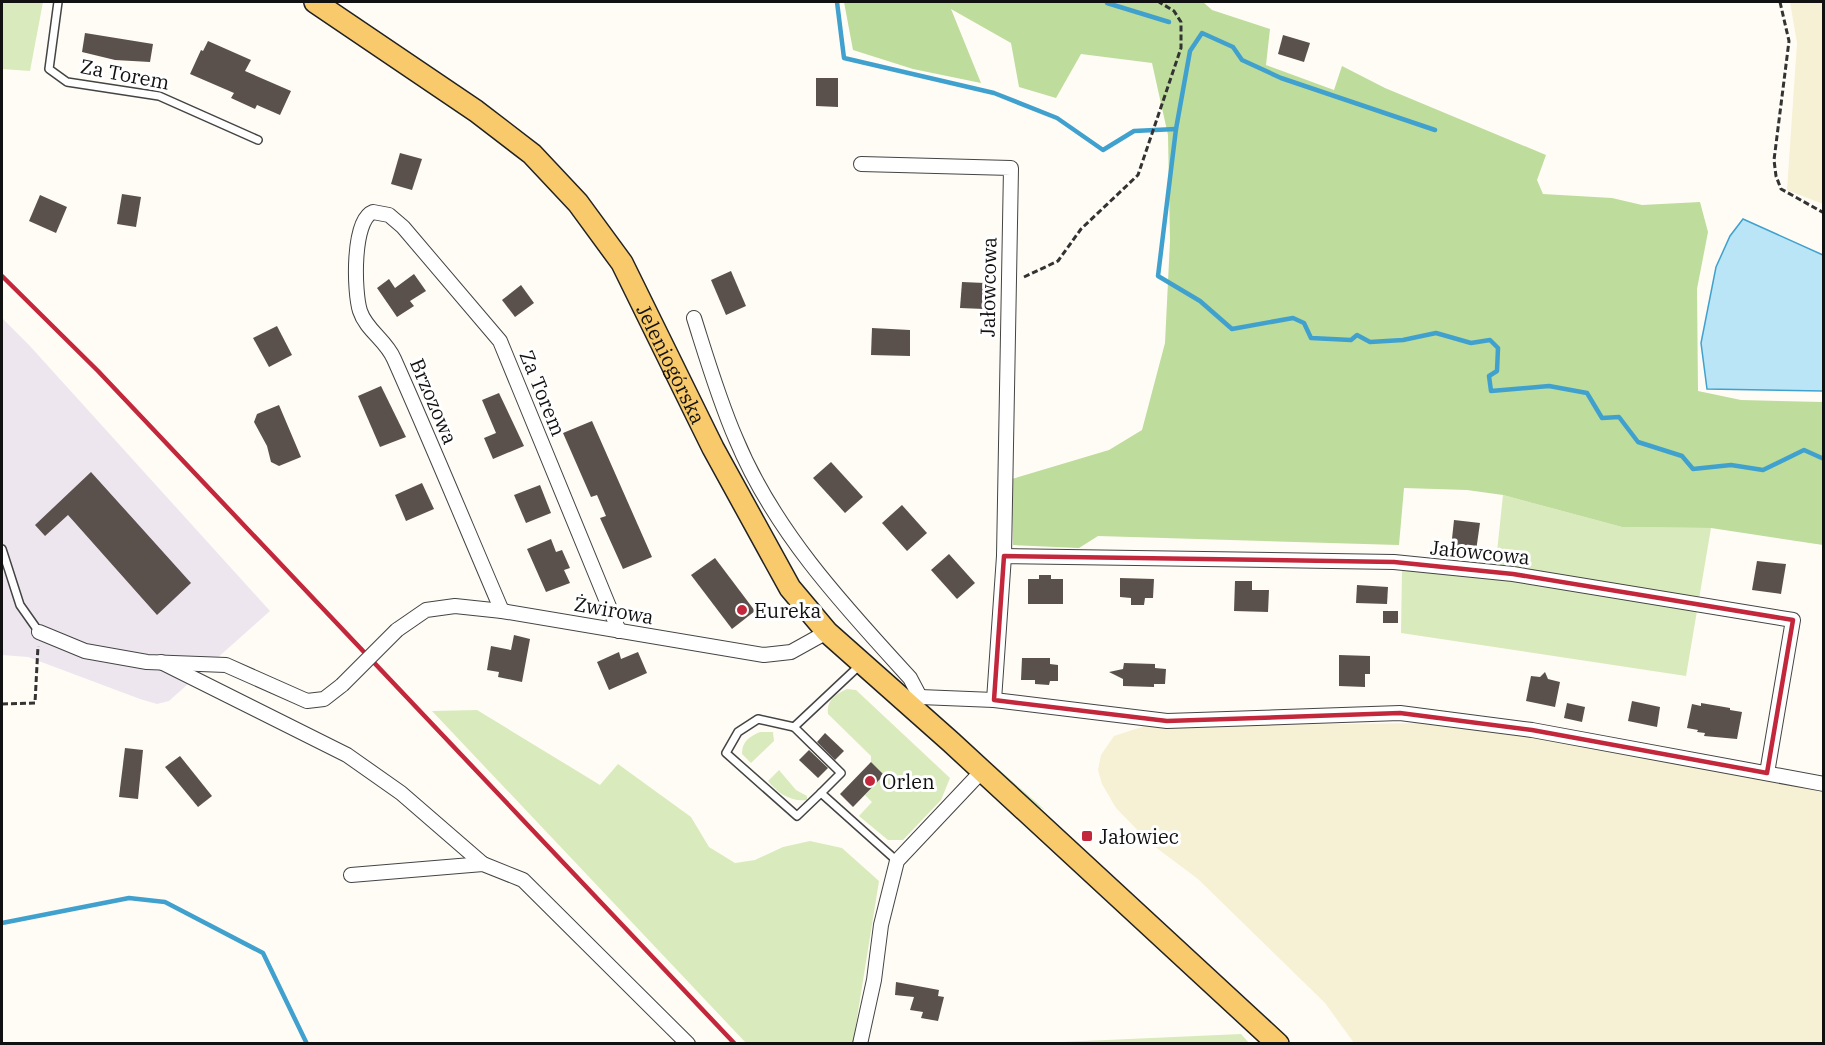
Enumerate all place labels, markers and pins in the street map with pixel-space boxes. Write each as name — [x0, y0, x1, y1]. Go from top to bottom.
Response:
place label: Eureka — [754, 597, 821, 624]
marker: Eureka — [735, 603, 749, 617]
place label: Orlen — [882, 768, 935, 795]
marker: Orlen — [863, 774, 877, 788]
place label: Jałowiec — [1099, 823, 1179, 850]
marker: Jałowiec — [1080, 829, 1094, 843]

